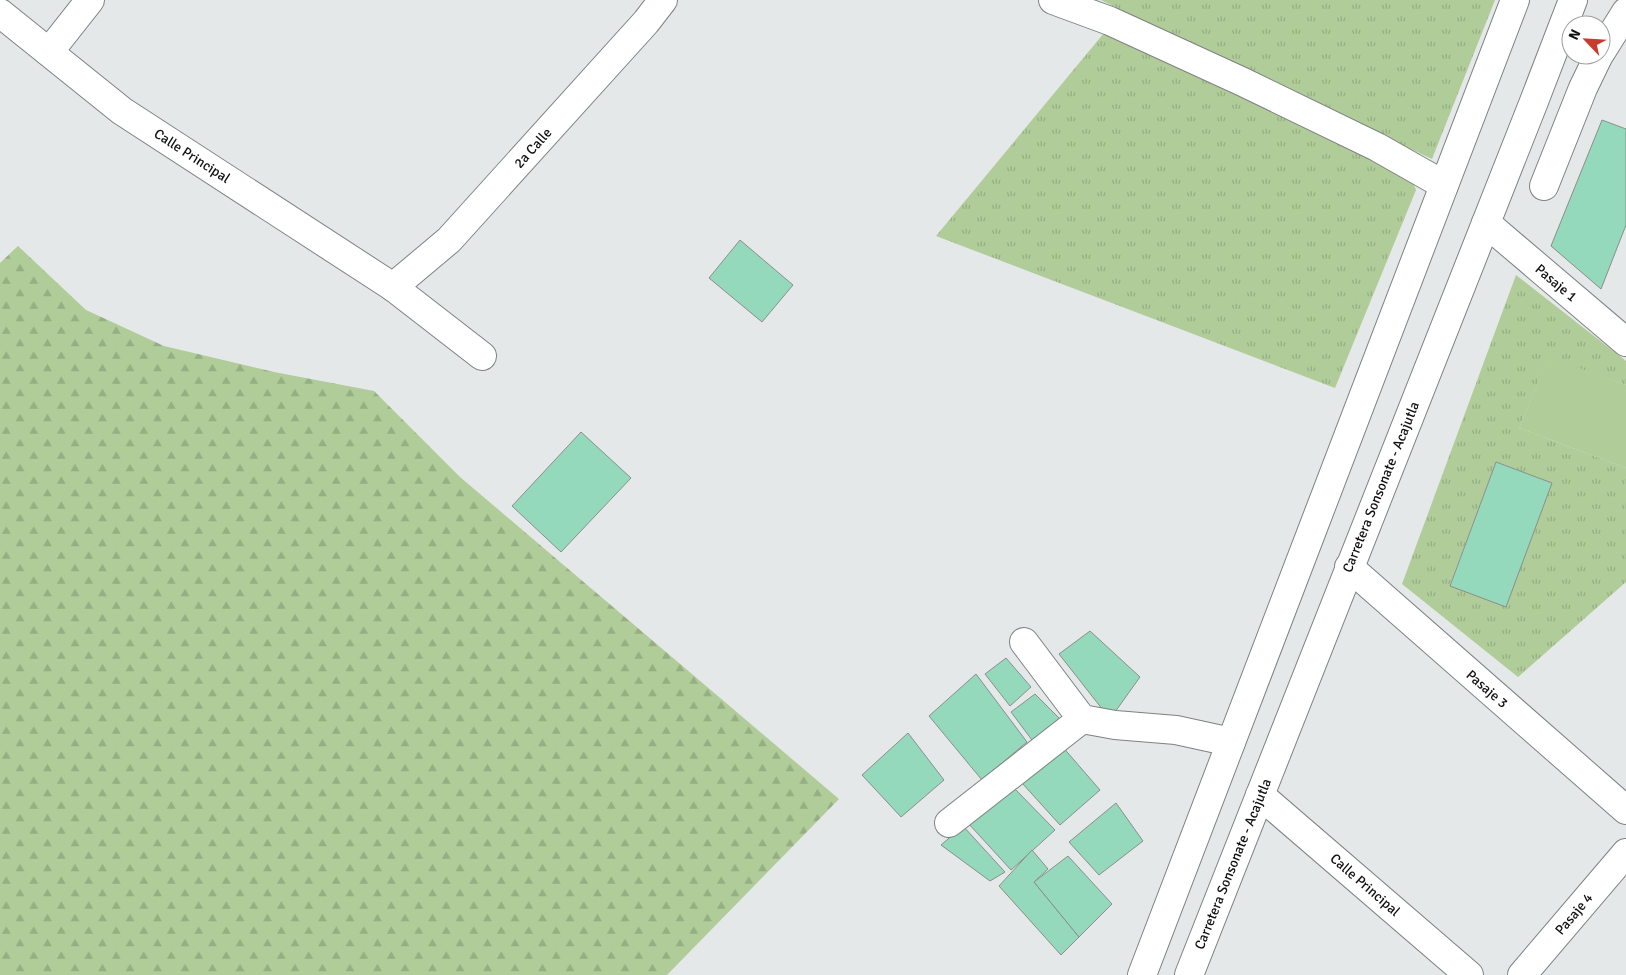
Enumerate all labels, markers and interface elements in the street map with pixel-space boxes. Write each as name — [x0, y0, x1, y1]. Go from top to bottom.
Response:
north arrow — [1561, 15, 1611, 65]
text: N — [1565, 27, 1584, 43]
street label: 2a Calle — [511, 124, 555, 172]
street label: Calle Principal — [151, 125, 233, 187]
street label: Pasaje 1 — [1532, 261, 1580, 305]
street label: Carretera Sonsonate - Acajutla — [1339, 399, 1423, 575]
street label: Pasaje 3 — [1463, 666, 1511, 712]
street label: Carretera Sonsonate - Acajutla — [1191, 776, 1275, 952]
street label: Calle Principal — [1327, 850, 1403, 920]
street label: Pasaje 4 — [1552, 889, 1597, 938]

